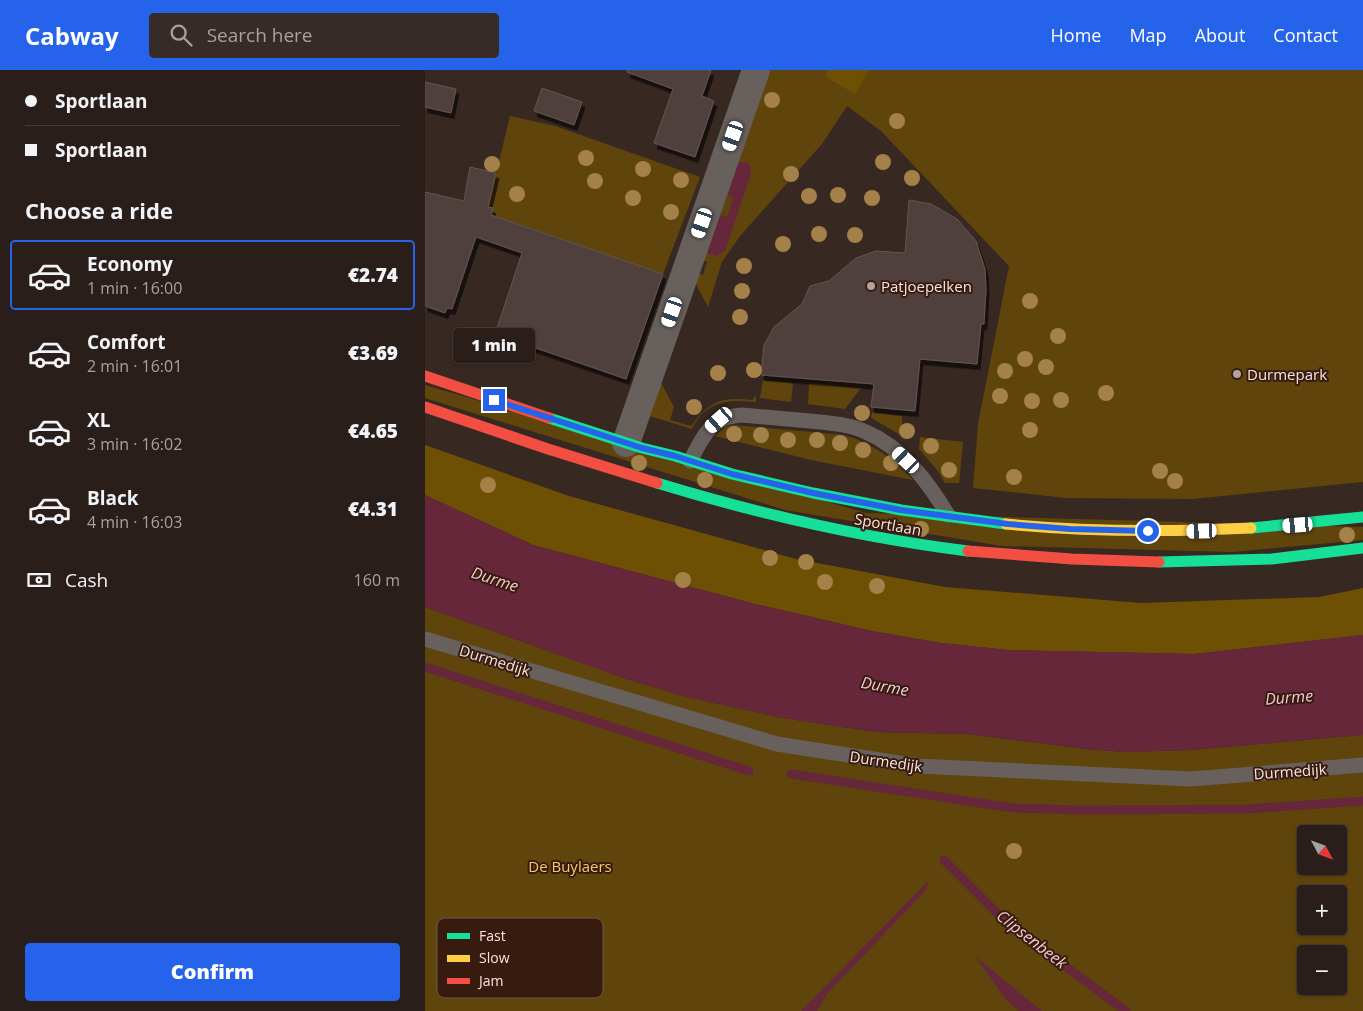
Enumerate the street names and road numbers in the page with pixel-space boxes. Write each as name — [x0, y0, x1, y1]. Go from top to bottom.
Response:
street label: Sportlaan — [853, 508, 923, 540]
street label: Durmedijk — [457, 640, 533, 680]
street label: Durmedijk — [848, 746, 924, 776]
street label: Durmedijk — [1253, 758, 1327, 784]

